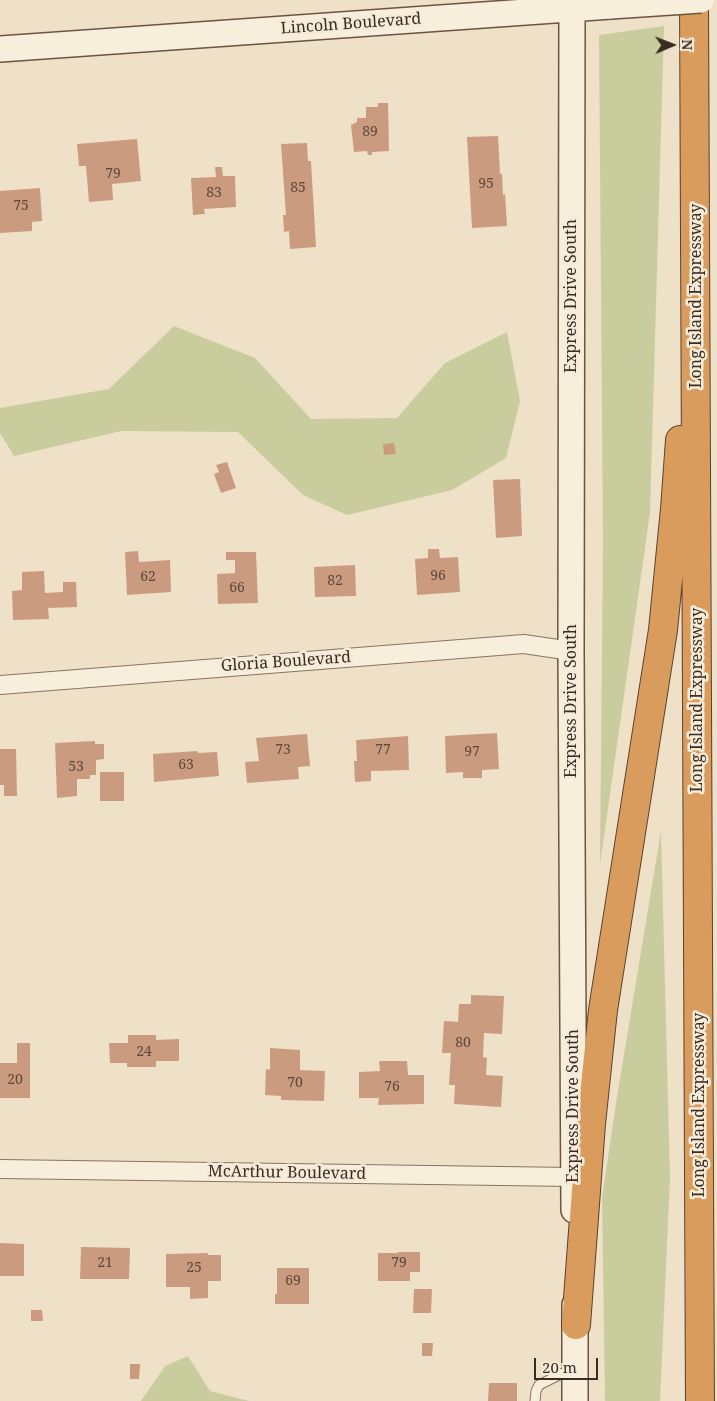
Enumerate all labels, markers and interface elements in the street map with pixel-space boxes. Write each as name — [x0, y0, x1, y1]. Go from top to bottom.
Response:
street label: Lincoln Boulevard — [280, 10, 422, 38]
north arrow — [647, 20, 697, 70]
text: N — [678, 39, 697, 50]
house number: 89 — [362, 124, 378, 140]
house number: 79 — [105, 166, 121, 182]
house number: 95 — [478, 176, 494, 192]
house number: 85 — [290, 180, 306, 196]
house number: 83 — [206, 185, 222, 201]
house number: 75 — [13, 198, 29, 214]
street label: Long Island Expressway — [686, 204, 706, 388]
street label: Express Drive South — [561, 219, 581, 373]
house number: 96 — [430, 568, 446, 584]
house number: 62 — [140, 569, 156, 585]
house number: 82 — [327, 573, 343, 589]
house number: 66 — [229, 580, 245, 596]
street label: Long Island Expressway — [687, 608, 707, 792]
street label: Express Drive South — [561, 624, 581, 778]
street label: Gloria Boulevard — [220, 648, 352, 676]
house number: 73 — [275, 742, 291, 758]
house number: 77 — [375, 742, 391, 758]
house number: 97 — [464, 744, 480, 760]
house number: 63 — [178, 757, 194, 773]
house number: 53 — [68, 759, 84, 775]
street label: Long Island Expressway — [689, 1013, 709, 1197]
street label: Express Drive South — [563, 1029, 583, 1183]
house number: 80 — [455, 1035, 471, 1051]
house number: 24 — [136, 1044, 152, 1060]
house number: 20 — [7, 1072, 23, 1088]
house number: 70 — [287, 1075, 303, 1091]
house number: 76 — [384, 1079, 400, 1095]
street label: McArthur Boulevard — [208, 1162, 366, 1184]
house number: 21 — [97, 1255, 113, 1271]
house number: 79 — [391, 1255, 407, 1271]
house number: 25 — [186, 1260, 202, 1276]
house number: 69 — [285, 1273, 301, 1289]
scale bar — [537, 1348, 601, 1380]
text: 20 m — [542, 1357, 577, 1377]

